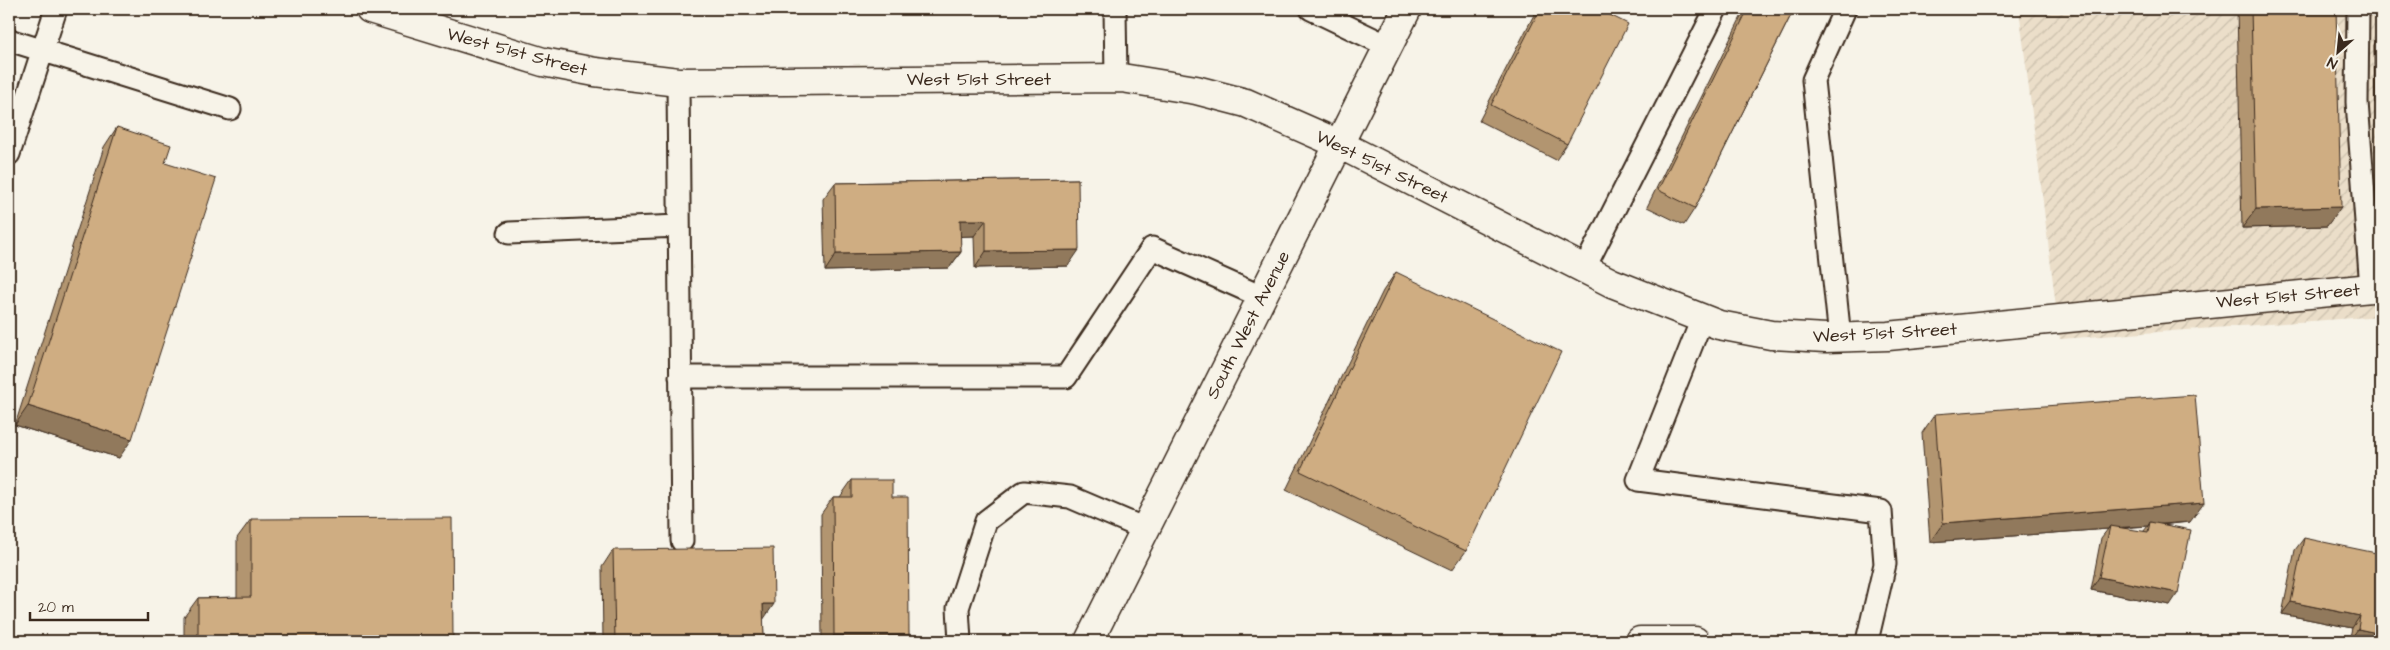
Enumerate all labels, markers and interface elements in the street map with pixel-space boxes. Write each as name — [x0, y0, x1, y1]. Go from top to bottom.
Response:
street label: West 51st Street — [444, 21, 591, 83]
north arrow — [2312, 28, 2362, 78]
text: N — [2324, 52, 2341, 74]
street label: West 51st Street — [907, 67, 1052, 92]
street label: West 51st Street — [1312, 124, 1453, 210]
street label: South West Avenue — [1200, 247, 1296, 403]
street label: West 51st Street — [2215, 277, 2362, 315]
street label: West 51st Street — [1812, 317, 1958, 349]
scale bar — [30, 590, 148, 622]
text: 20 m — [38, 597, 74, 618]

